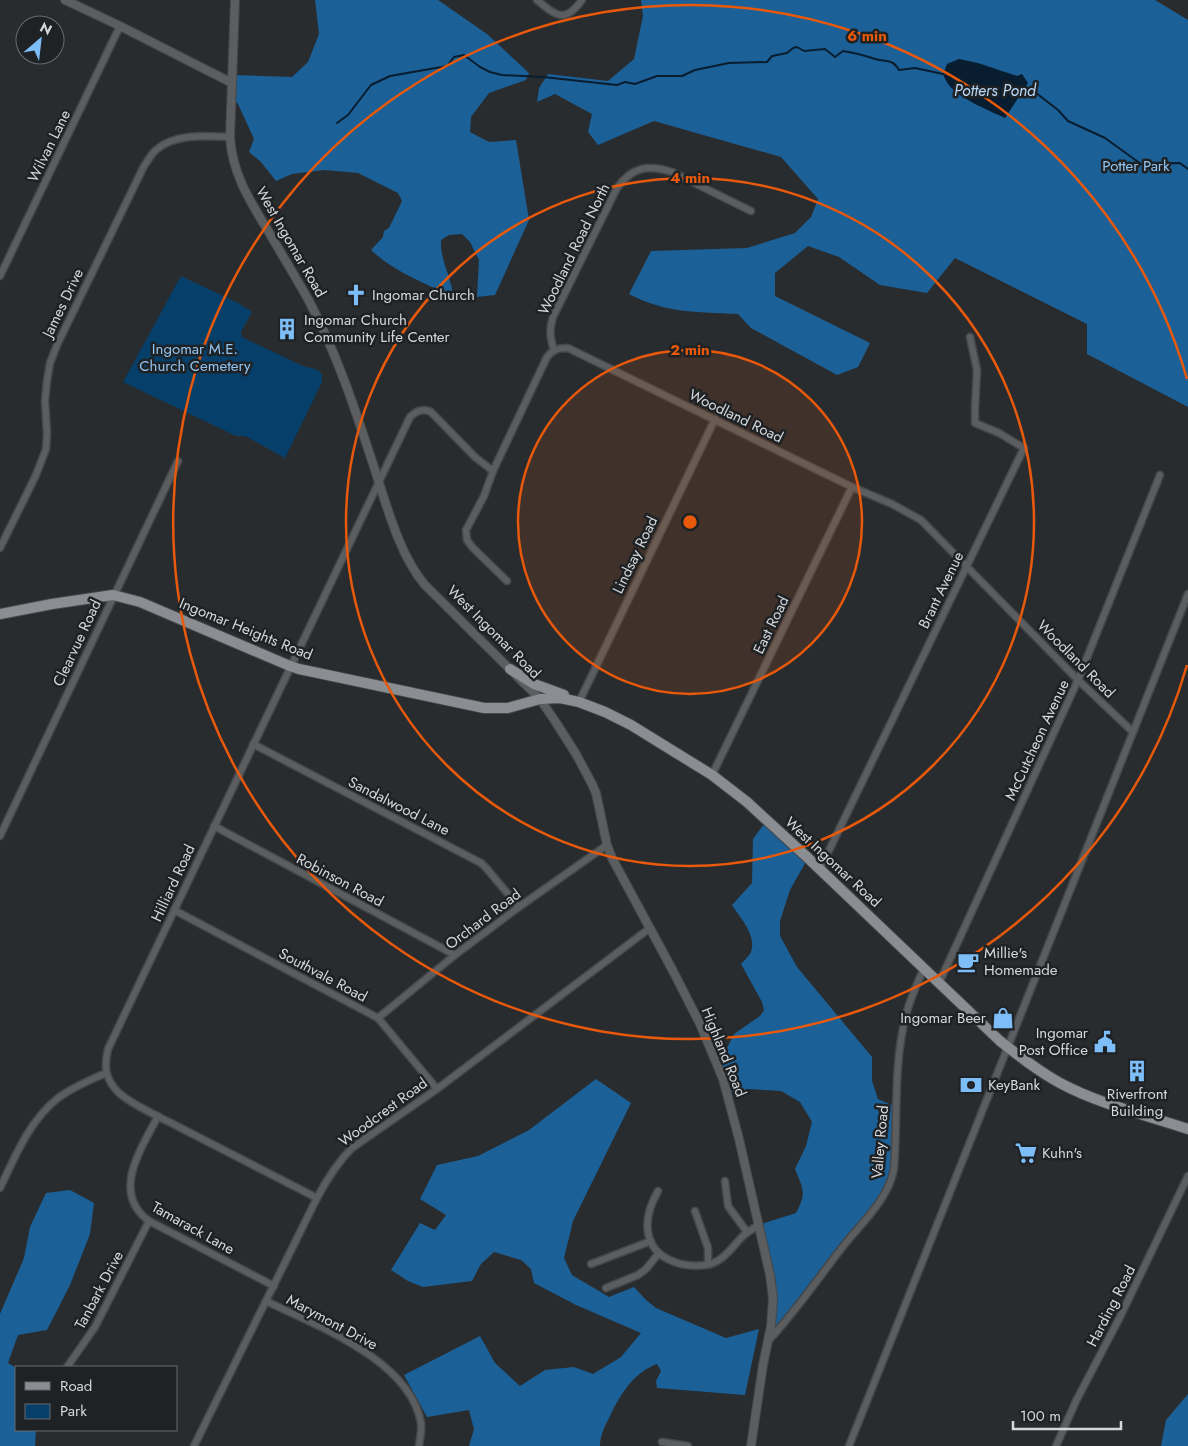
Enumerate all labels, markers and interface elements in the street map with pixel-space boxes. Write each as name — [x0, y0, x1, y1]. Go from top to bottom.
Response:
north arrow — [15, 15, 65, 65]
text: N — [36, 17, 56, 40]
text: 6 min — [847, 25, 887, 47]
water label: Potters Pond — [954, 79, 1037, 102]
street label: Wilvan Lane — [22, 106, 76, 186]
park label: Potter Park — [1102, 155, 1170, 177]
text: 4 min — [670, 167, 710, 189]
street label: Woodland Road North — [533, 180, 615, 318]
street label: West Ingomar Road — [250, 182, 332, 302]
street label: James Drive — [36, 265, 89, 343]
church icon: Ingomar Church — [343, 282, 369, 308]
place label: Ingomar Church — [372, 284, 475, 306]
place label: Ingomar Church Community Life Center — [304, 309, 451, 348]
building icon: Ingomar Church Community Life Center — [274, 316, 300, 342]
park label: Ingomar M.E. Church Cemetery — [139, 338, 251, 377]
text: 2 min — [670, 339, 710, 361]
street label: Woodland Road — [685, 384, 787, 448]
street label: Lindsay Road — [607, 513, 663, 597]
centre of rings — [681, 513, 699, 531]
street label: Brant Avenue — [913, 547, 969, 632]
street label: West Ingomar Road — [442, 580, 546, 684]
street label: Ingomar Heights Road — [176, 592, 316, 666]
street label: East Road — [748, 592, 794, 658]
street label: Clearvue Road — [47, 596, 107, 690]
street label: Woodland Road — [1032, 615, 1120, 703]
street label: McCutcheon Avenue — [999, 676, 1075, 804]
street label: Sandalwood Lane — [344, 771, 454, 841]
street label: West Ingomar Road — [780, 811, 886, 913]
street label: Hilliard Road — [145, 841, 201, 925]
street label: Robinson Road — [293, 848, 387, 912]
street label: Orchard Road — [441, 883, 525, 955]
street label: Southvale Road — [275, 942, 371, 1008]
place label: Millie's Homemade — [984, 942, 1058, 981]
cafe icon: Millie's Homemade — [955, 949, 981, 975]
street label: Highland Road — [696, 1004, 752, 1100]
shop icon: Ingomar Beer — [990, 1005, 1016, 1031]
place label: Ingomar Beer — [900, 1007, 987, 1029]
place label: Ingomar Post Office — [1019, 1022, 1089, 1061]
public building icon: Ingomar Post Office — [1092, 1029, 1118, 1055]
building icon: Riverfront Building — [1124, 1058, 1150, 1084]
street label: Woodcrest Road — [334, 1072, 432, 1152]
bank icon: KeyBank — [958, 1072, 984, 1098]
place label: KeyBank — [988, 1074, 1041, 1096]
place label: Riverfront Building — [1107, 1083, 1168, 1122]
street label: Valley Road — [866, 1104, 894, 1180]
supermarket icon: Kuhn's — [1013, 1140, 1039, 1166]
place label: Kuhn's — [1042, 1142, 1082, 1164]
street label: Tamarack Lane — [148, 1196, 239, 1260]
street label: Tanbark Drive — [69, 1247, 129, 1333]
street label: Harding Road — [1081, 1261, 1141, 1351]
street label: Marymont Drive — [282, 1289, 382, 1355]
legend — [15, 1366, 178, 1431]
text: Road — [60, 1375, 92, 1397]
scale bar — [1013, 1398, 1120, 1430]
text: Park — [60, 1400, 87, 1422]
text: 100 m — [1020, 1405, 1061, 1427]

